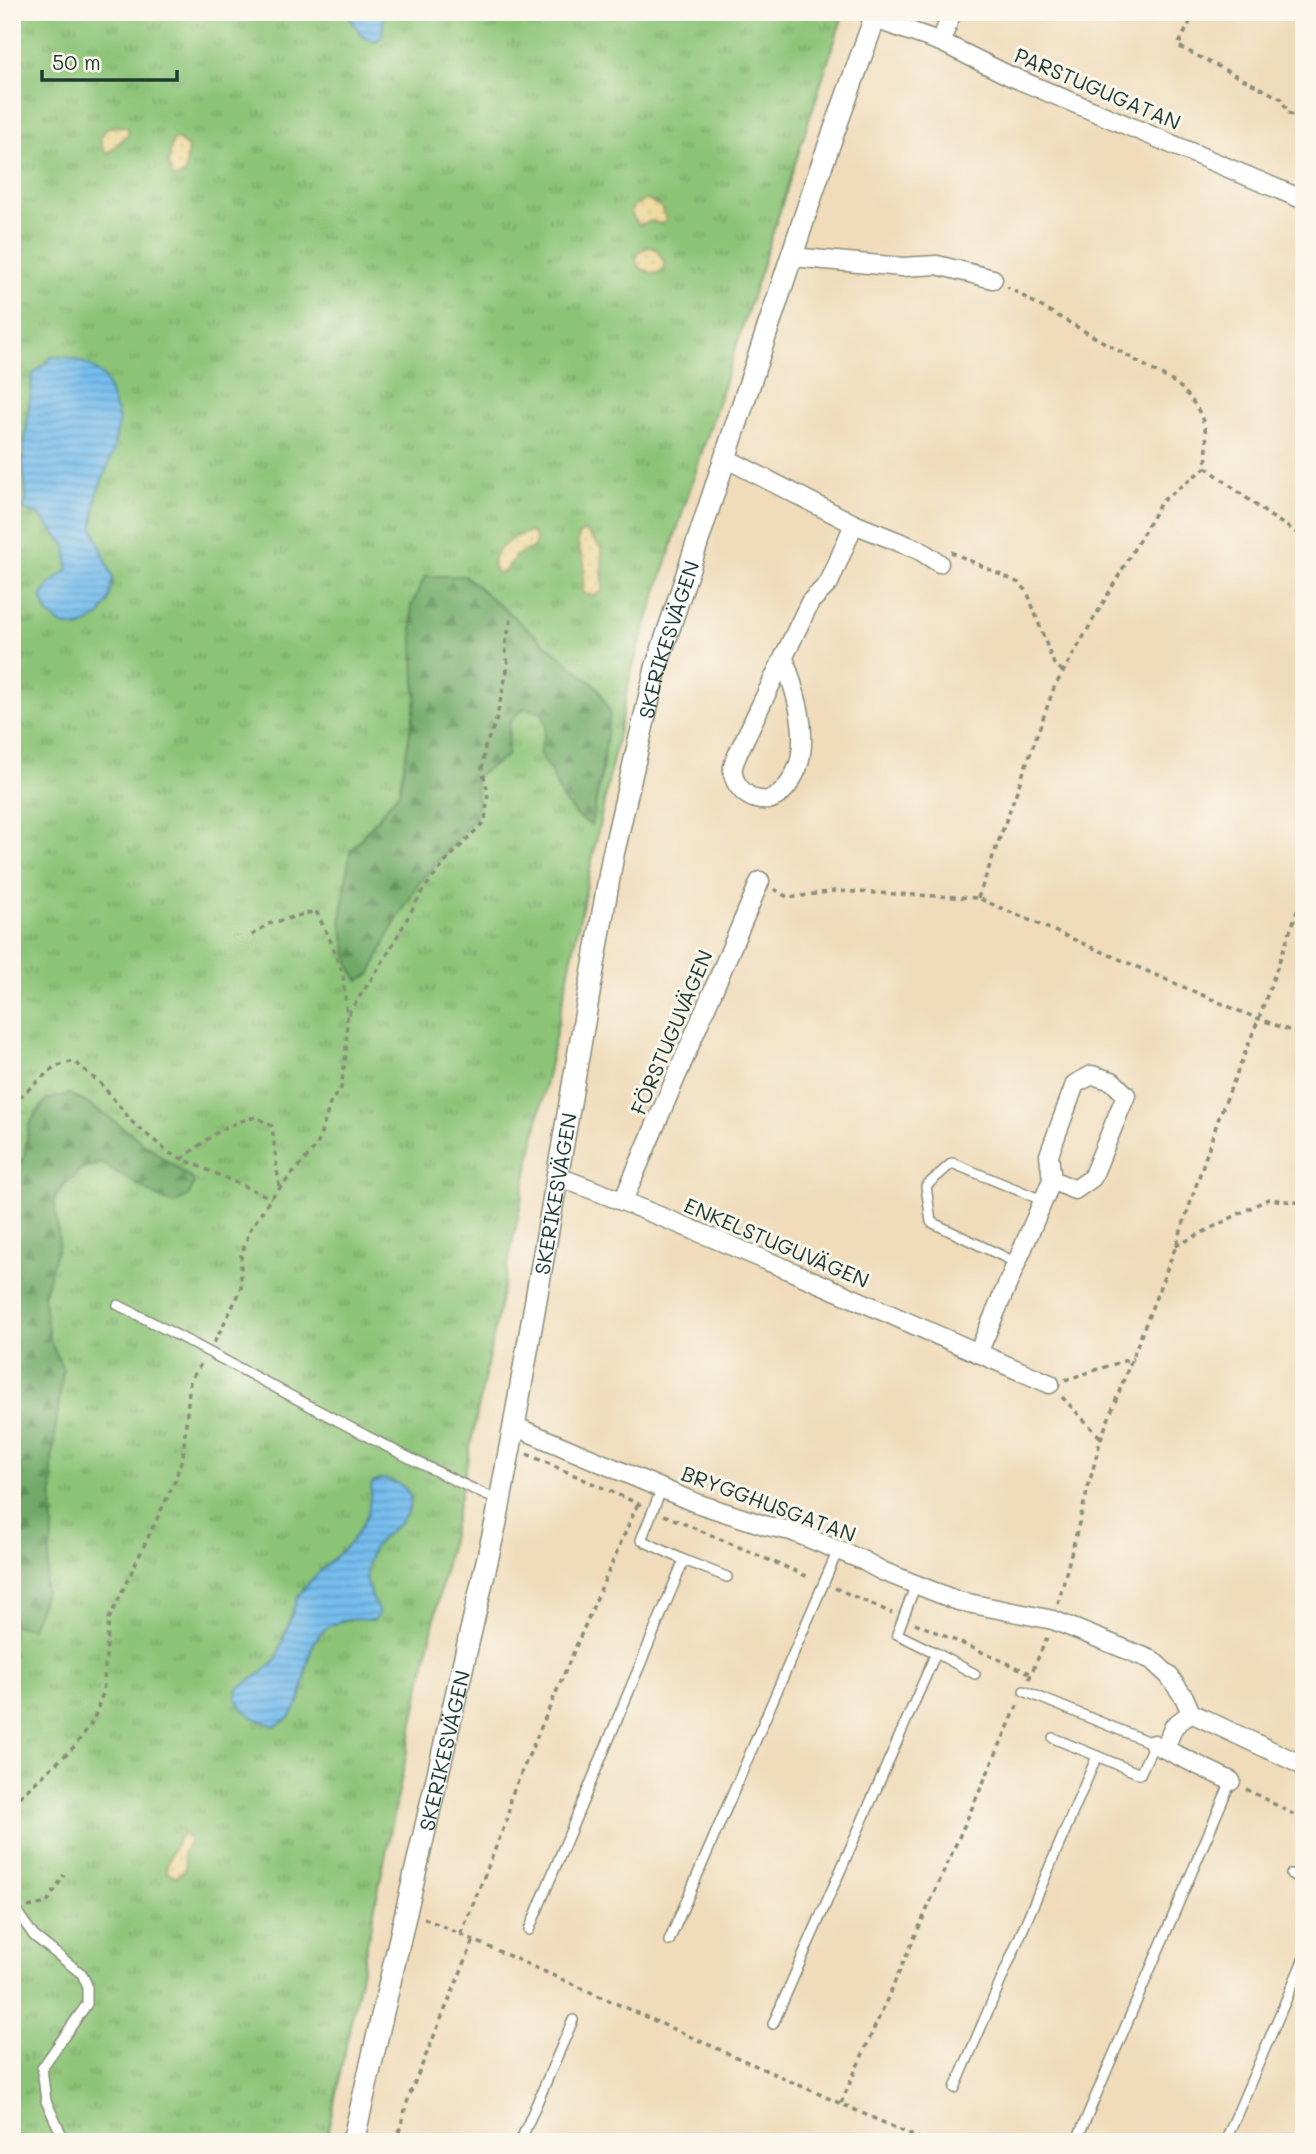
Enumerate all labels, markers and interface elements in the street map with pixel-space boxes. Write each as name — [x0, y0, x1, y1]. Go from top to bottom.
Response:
scale bar — [42, 38, 177, 82]
street label: PARSTUGUGATAN — [1011, 41, 1185, 135]
text: 50 m — [52, 48, 101, 75]
street label: SKERIKESVÄGEN — [631, 557, 704, 721]
street label: FÖRSTUGUVÄGEN — [624, 945, 718, 1119]
street label: SKERIKESVÄGEN — [527, 1110, 582, 1276]
street label: ENKELSTUGUVÄGEN — [680, 1191, 874, 1293]
street label: BRYGGHUSGATAN — [678, 1459, 860, 1547]
street label: SKERIKESVÄGEN — [412, 1667, 475, 1833]

